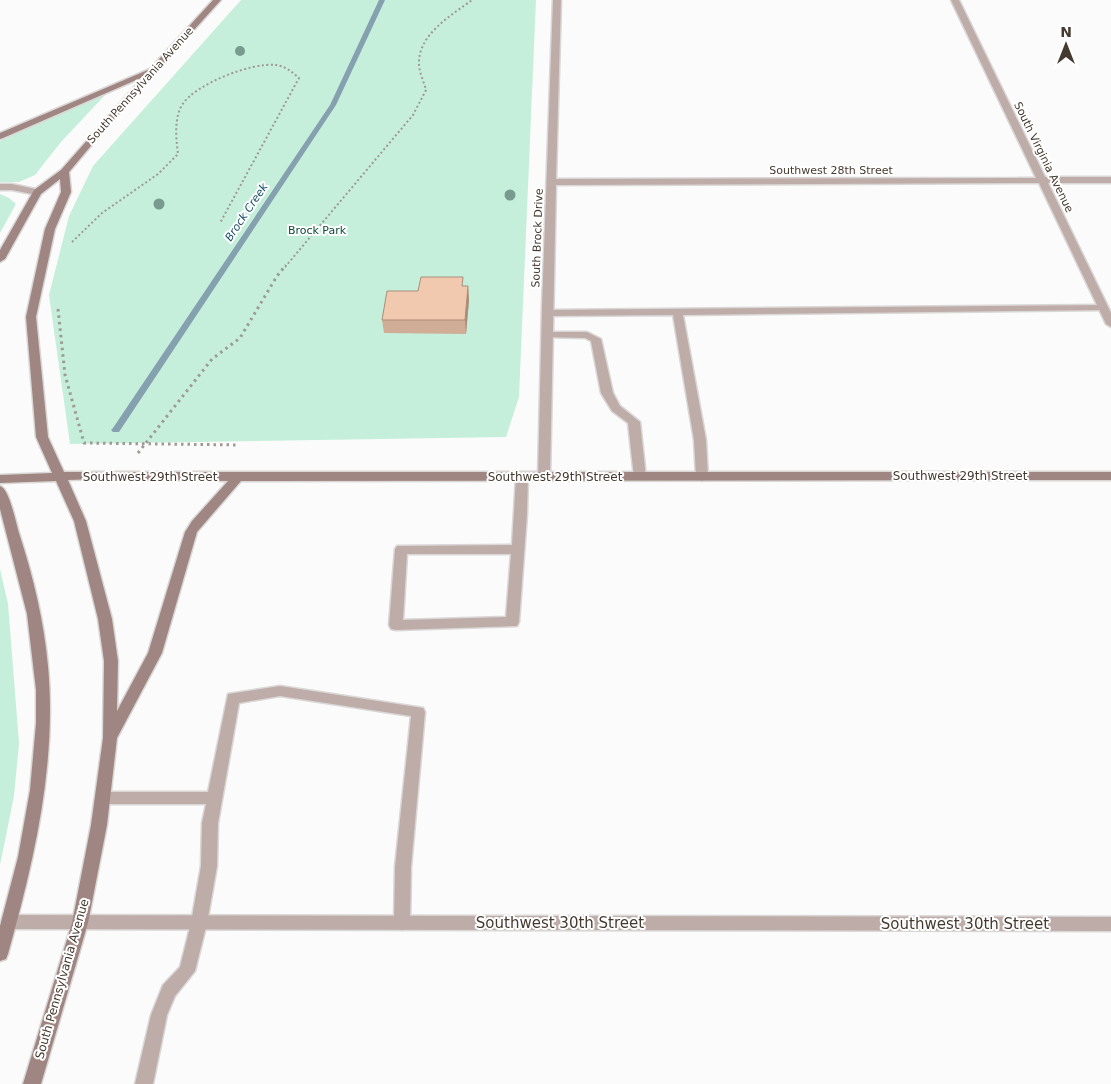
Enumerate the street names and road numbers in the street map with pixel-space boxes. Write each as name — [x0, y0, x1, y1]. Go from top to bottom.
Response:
street label: South Pennsylvania Avenue — [85, 24, 196, 146]
street label: South Virginia Avenue — [1011, 100, 1076, 215]
street label: Southwest 28th Street — [769, 164, 893, 177]
street label: South Brock Drive — [529, 188, 546, 288]
street label: Southwest 29th Street — [893, 469, 1028, 483]
street label: Southwest 29th Street — [83, 470, 218, 484]
street label: Southwest 29th Street — [488, 470, 623, 484]
street label: South Pennsylvania Avenue — [32, 897, 92, 1061]
street label: Southwest 30th Street — [476, 914, 644, 932]
street label: Southwest 30th Street — [881, 915, 1049, 933]

